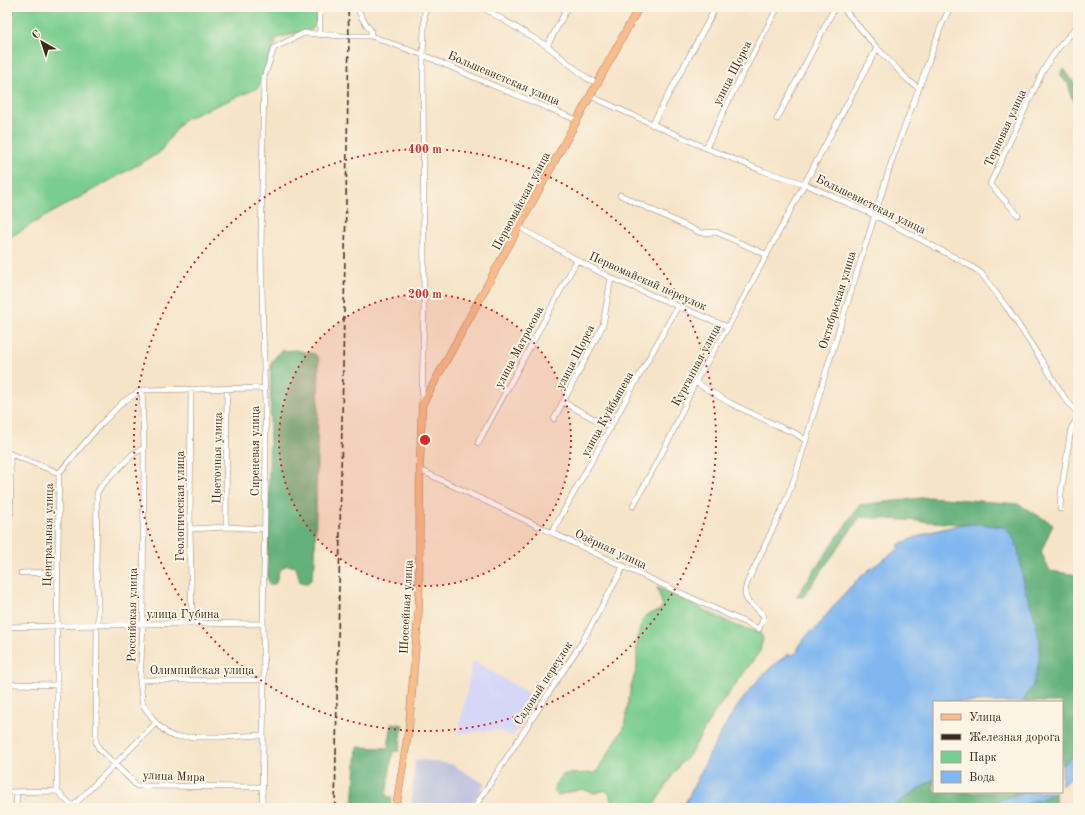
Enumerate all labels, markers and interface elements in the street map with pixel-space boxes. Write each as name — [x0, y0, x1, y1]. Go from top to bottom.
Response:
north arrow — [22, 22, 62, 62]
text: С — [30, 29, 43, 42]
street label: улица Щорса — [711, 39, 754, 108]
street label: Большевистская улица — [446, 50, 562, 108]
street label: Терновая улица — [983, 88, 1029, 169]
text: 400 m — [408, 144, 442, 156]
street label: Первомайская улица — [491, 150, 553, 253]
street label: Большевистская улица — [814, 173, 928, 237]
street label: Октябрьская улица — [817, 250, 859, 351]
street label: Первомайский переулок — [587, 251, 708, 313]
text: 200 m — [408, 289, 442, 301]
street label: улица Матросова — [493, 305, 547, 390]
street label: Курганная улица — [670, 322, 724, 409]
street label: улица Щорса — [554, 323, 597, 392]
street label: улица Куйбышева — [580, 370, 636, 459]
street label: Сиреневая улица — [250, 406, 262, 496]
street label: Цветочная улица — [211, 412, 225, 504]
centre of rings — [418, 433, 432, 447]
street label: Геологическая улица — [175, 450, 187, 562]
street label: Центральная улица — [42, 483, 56, 587]
street label: Озёрная улица — [573, 528, 649, 572]
street label: Шоссейная улица — [399, 560, 415, 655]
street label: Российская улица — [126, 568, 140, 662]
street label: улица Губина — [146, 609, 220, 621]
street label: Садовый переулок — [512, 640, 575, 727]
street label: Олимпийская улица — [150, 665, 254, 677]
legend — [933, 701, 1063, 793]
text: Улица — [969, 712, 1002, 724]
text: Железная дорога — [969, 732, 1060, 744]
text: Парк — [969, 752, 997, 764]
street label: улица Мира — [142, 770, 206, 784]
text: Вода — [969, 772, 995, 784]

